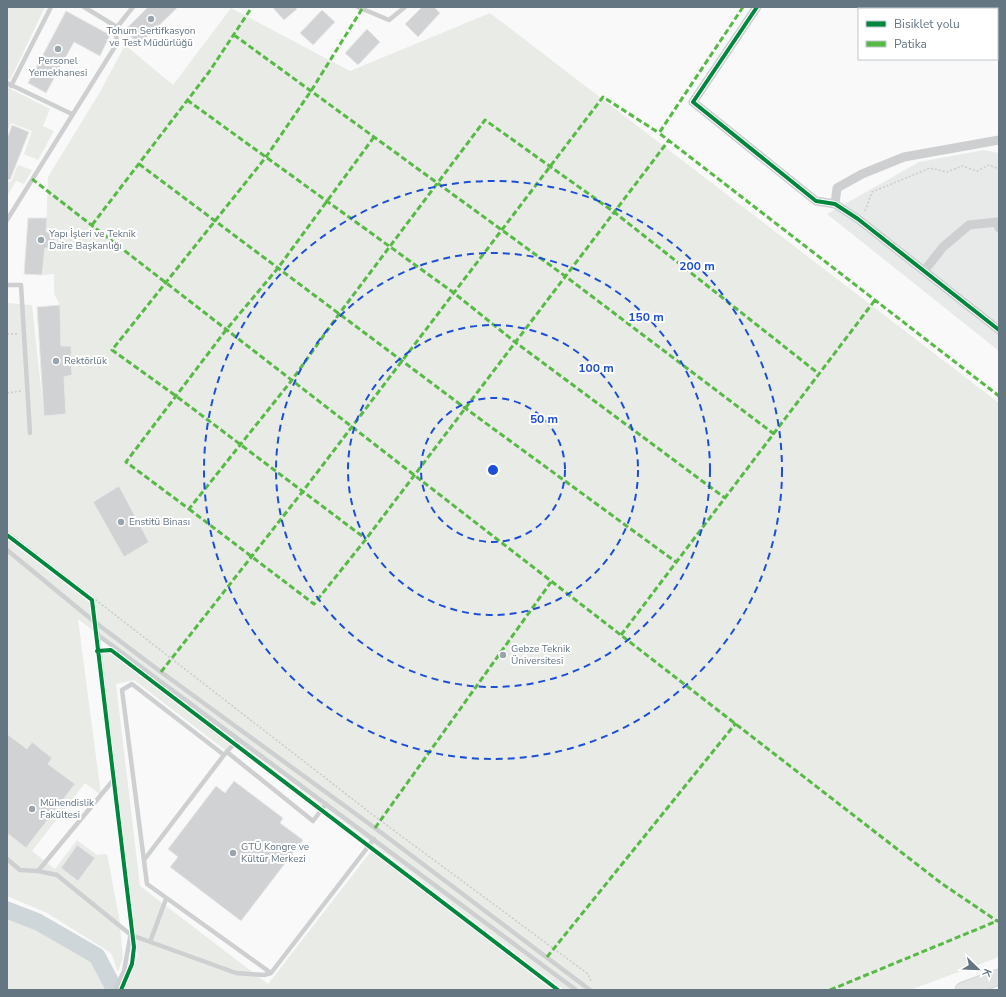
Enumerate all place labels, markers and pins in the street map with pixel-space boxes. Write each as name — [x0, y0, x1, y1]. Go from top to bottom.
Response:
marker: Tohum Sertifkasyon ve Test Müdürlüğü — [146, 14, 156, 24]
place label: Tohum Sertifkasyon ve Test Müdürlüğü — [107, 24, 195, 50]
marker: Personel Yemekhanesi — [53, 44, 63, 54]
place label: Personel Yemekhanesi — [28, 54, 87, 80]
place label: Yapı İşleri ve Teknik Daire Başkanlığı — [48, 227, 137, 253]
marker: Yapı İşleri ve Teknik Daire Başkanlığı — [36, 235, 46, 245]
place label: Rektörlük — [64, 354, 108, 368]
marker: Rektörlük — [51, 356, 61, 366]
centre of rings — [486, 463, 500, 477]
place label: Enstitü Binası — [129, 515, 190, 529]
marker: Enstitü Binası — [116, 517, 126, 527]
place label: Gebze Teknik Üniversitesi — [511, 642, 571, 668]
marker: Gebze Teknik Üniversitesi — [498, 650, 508, 660]
place label: Mühendislik Fakültesi — [40, 796, 95, 822]
marker: Mühendislik Fakültesi — [27, 804, 37, 814]
place label: GTÜ Kongre ve Kültür Merkezi — [241, 840, 309, 866]
marker: GTÜ Kongre ve Kültür Merkezi — [228, 848, 238, 858]

